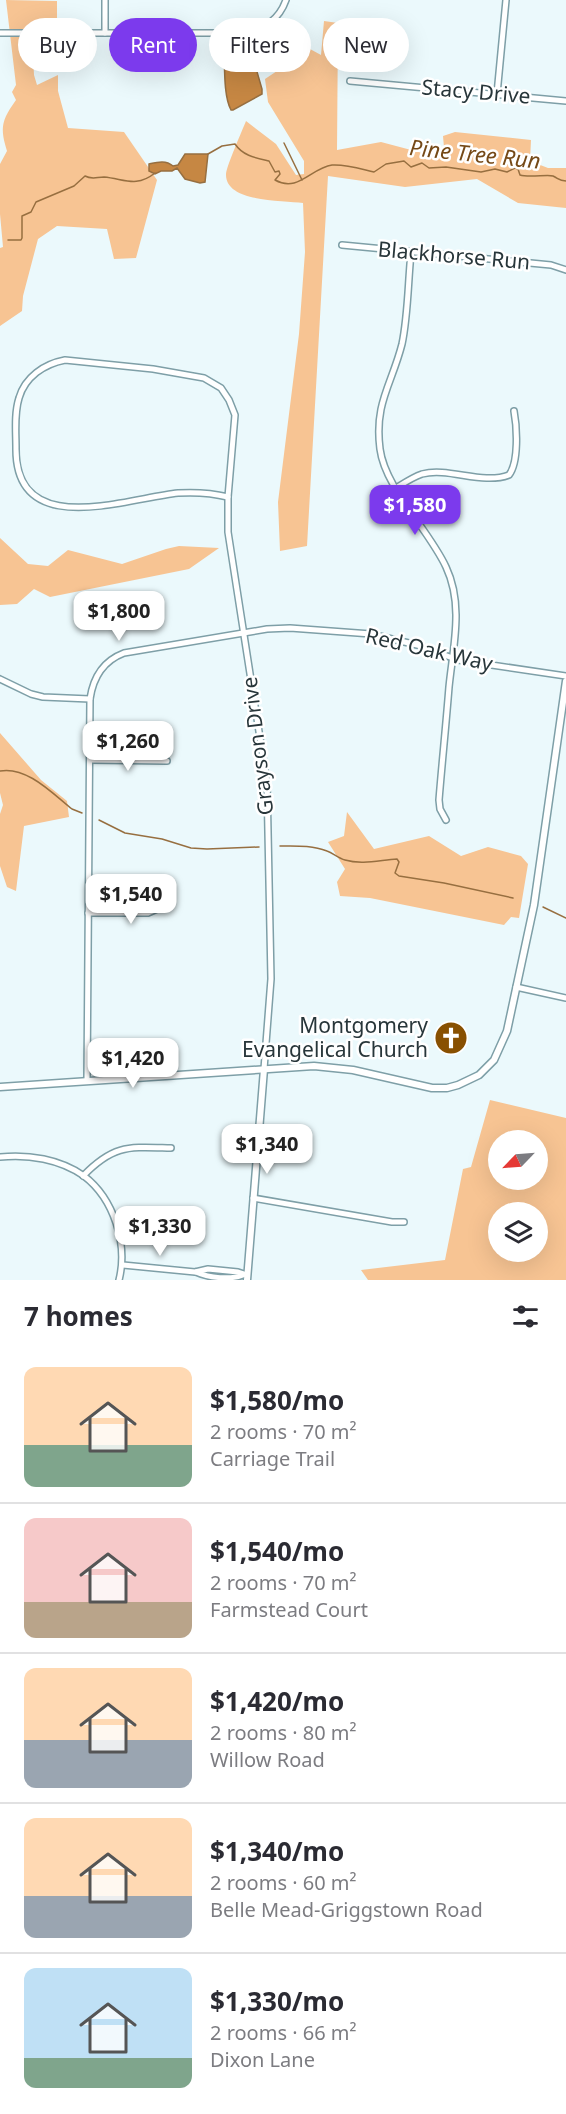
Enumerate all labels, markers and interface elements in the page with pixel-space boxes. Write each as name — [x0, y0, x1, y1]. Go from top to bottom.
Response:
chip: Buy — [18, 18, 97, 72]
chip: Rent — [109, 18, 197, 72]
chip: Filters — [209, 18, 311, 72]
chip: New — [323, 18, 409, 72]
street label: Stacy Drive — [421, 72, 532, 110]
water label: Pine Tree Run — [408, 131, 542, 175]
street label: Blackhorse Run — [377, 234, 531, 276]
pin: $1,580 — [366, 485, 464, 536]
text: $1,580 — [384, 491, 446, 518]
pin: $1,800 — [70, 591, 168, 642]
text: $1,800 — [88, 597, 150, 624]
street label: Red Oak Way — [363, 621, 496, 677]
street label: Grayson Drive — [235, 675, 279, 817]
pin: $1,260 — [79, 721, 177, 772]
text: $1,260 — [97, 727, 159, 754]
pin: $1,540 — [82, 874, 180, 925]
text: $1,540 — [100, 880, 162, 907]
place label: Montgomery Evangelical Church — [242, 1011, 428, 1063]
church icon: Montgomery Evangelical Church — [433, 1020, 469, 1056]
pin: $1,420 — [84, 1038, 182, 1089]
text: $1,420 — [102, 1044, 164, 1071]
pin: $1,340 — [218, 1124, 316, 1175]
text: $1,340 — [236, 1130, 298, 1157]
north arrow — [488, 1130, 548, 1190]
map controls — [488, 1130, 548, 1262]
button: layers — [488, 1202, 548, 1262]
pin: $1,330 — [111, 1206, 209, 1257]
text: $1,330 — [129, 1212, 191, 1239]
text: 7 homes — [24, 1298, 133, 1334]
icon: filters — [509, 1300, 542, 1333]
text: $1,580/mo — [210, 1382, 344, 1418]
icon: home — [72, 1391, 144, 1463]
text: 2 rooms · 70 m² — [210, 1418, 357, 1445]
text: Carriage Trail — [210, 1445, 335, 1472]
text: $1,540/mo — [210, 1533, 344, 1569]
icon: home — [72, 1542, 144, 1614]
text: 2 rooms · 70 m² — [210, 1569, 357, 1596]
text: Farmstead Court — [210, 1596, 368, 1623]
text: $1,420/mo — [210, 1683, 344, 1719]
icon: home — [72, 1692, 144, 1764]
text: 2 rooms · 80 m² — [210, 1719, 357, 1746]
text: Willow Road — [210, 1746, 325, 1773]
text: $1,340/mo — [210, 1833, 344, 1869]
icon: home — [72, 1842, 144, 1914]
text: 2 rooms · 60 m² — [210, 1869, 357, 1896]
text: Belle Mead-Griggstown Road — [210, 1896, 483, 1923]
text: $1,330/mo — [210, 1983, 344, 2019]
icon: home — [72, 1992, 144, 2064]
text: 2 rooms · 66 m² — [210, 2019, 357, 2046]
text: Dixon Lane — [210, 2046, 315, 2073]

